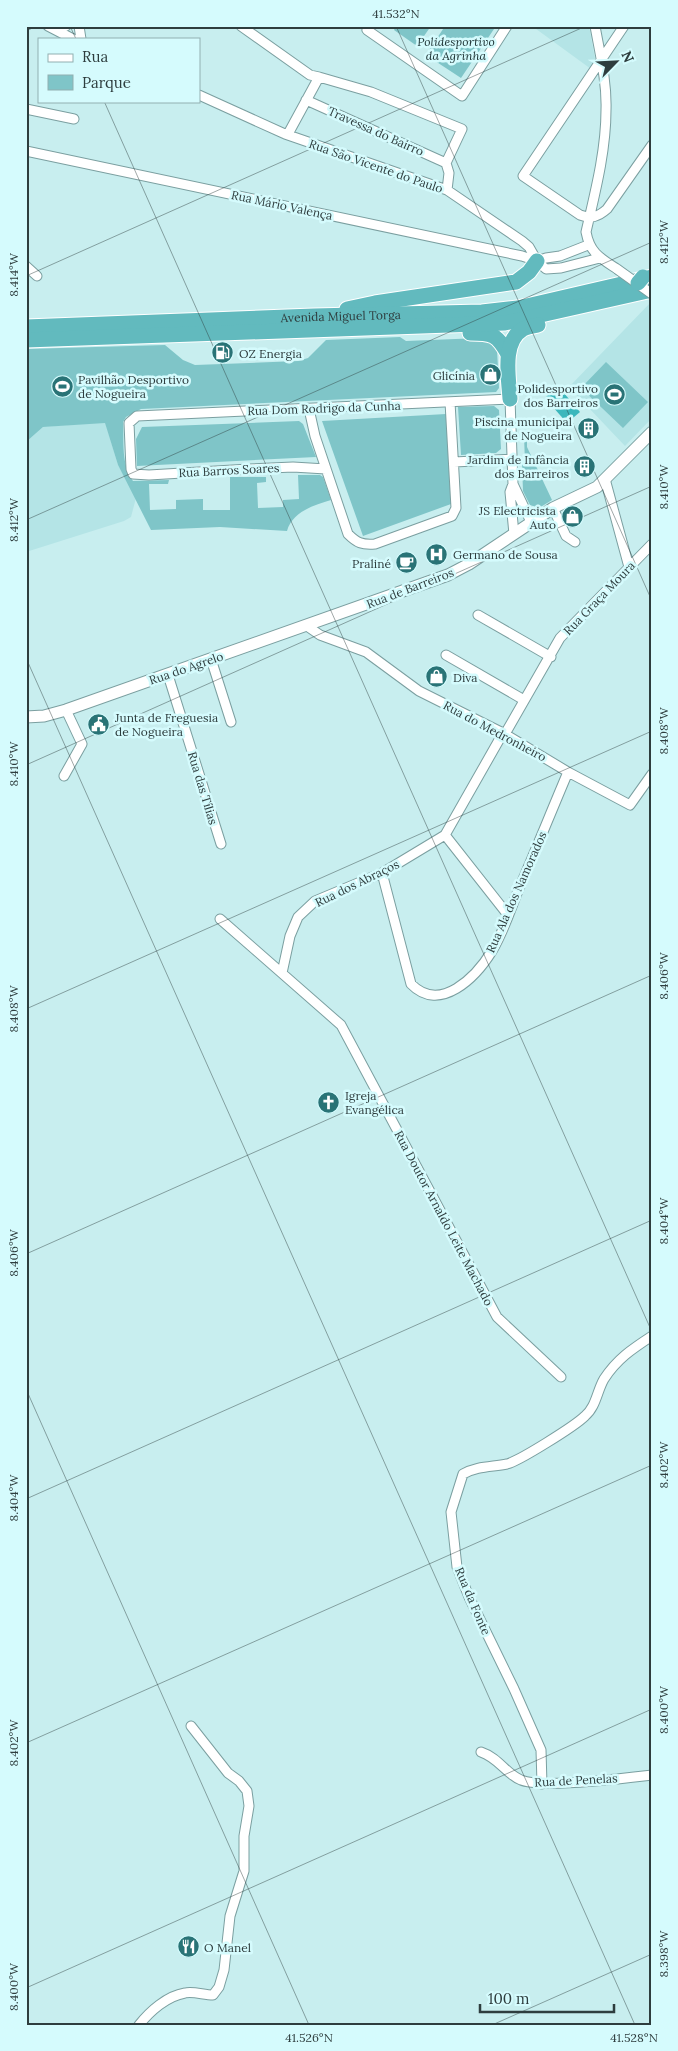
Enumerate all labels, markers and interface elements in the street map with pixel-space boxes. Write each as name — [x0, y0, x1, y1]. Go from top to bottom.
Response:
text: 41.532°N — [372, 6, 420, 21]
park label: Polidesportivo da Agrinha — [417, 34, 495, 63]
legend — [38, 38, 200, 102]
north arrow — [590, 38, 640, 88]
text: Rua — [82, 47, 108, 66]
text: N — [617, 48, 638, 65]
text: Parque — [82, 73, 131, 92]
street label: Travessa do Bairro — [326, 103, 426, 159]
street label: Rua São Vicente do Paulo — [307, 136, 445, 196]
street label: Rua Mário Valença — [230, 187, 334, 223]
text: 8.412°W — [656, 219, 671, 264]
text: 8.414°W — [6, 252, 21, 297]
street label: Avenida Miguel Torga — [279, 306, 401, 325]
fuel station icon: OZ Energia — [211, 341, 235, 365]
place label: OZ Energia — [239, 346, 302, 361]
shop icon: Glicínia — [479, 363, 503, 387]
place label: Glicínia — [433, 368, 475, 383]
place label: Pavilhão Desportivo de Nogueira — [78, 372, 189, 401]
sports icon: Pavilhão Desportivo de Nogueira — [50, 374, 74, 398]
place label: Polidesportivo dos Barreiros — [517, 381, 598, 410]
sports icon: Polidesportivo dos Barreiros — [602, 383, 626, 407]
street label: Rua Dom Rodrigo da Cunha — [247, 398, 401, 418]
place label: Piscina municipal de Nogueira — [474, 414, 572, 443]
building icon: Piscina municipal de Nogueira — [576, 416, 600, 440]
place label: Jardim de Infância dos Barreiros — [466, 452, 569, 481]
building icon: Jardim de Infância dos Barreiros — [573, 454, 597, 478]
street label: Rua Barros Soares — [178, 460, 280, 480]
text: 8.410°W — [656, 464, 671, 509]
text: 8.412°W — [6, 497, 21, 542]
place label: JS Electricista Auto — [478, 503, 556, 532]
shop icon: JS Electricista Auto — [560, 505, 584, 529]
hospital icon: Germano de Sousa — [425, 542, 449, 566]
place label: Germano de Sousa — [453, 547, 558, 562]
cafe icon: Praliné — [395, 551, 419, 575]
place label: Praliné — [352, 556, 391, 571]
street label: Rua Graça Moura — [560, 558, 638, 638]
street label: Rua de Barreiros — [364, 564, 456, 612]
street label: Rua do Agrelo — [147, 648, 225, 688]
shop icon: Diva — [425, 665, 449, 689]
place label: Diva — [453, 670, 477, 685]
street label: Rua do Medronheiro — [441, 697, 549, 765]
text: 8.408°W — [656, 706, 671, 755]
place label: Junta de Freguesia de Nogueira — [114, 710, 218, 739]
public building icon: Junta de Freguesia de Nogueira — [87, 712, 111, 736]
text: 8.410°W — [6, 741, 21, 786]
street label: Rua das Tílias — [185, 750, 221, 827]
street label: Rua Ala dos Namorados — [482, 829, 550, 955]
street label: Rua dos Abraços — [313, 856, 402, 910]
text: 8.406°W — [656, 951, 671, 1000]
text: 8.408°W — [6, 984, 21, 1033]
place label: Igreja Evangélica — [345, 1088, 404, 1117]
church icon: Igreja Evangélica — [317, 1090, 341, 1114]
street label: Rua Doutor Arnaldo Leite Machado — [391, 1128, 497, 1308]
text: 8.404°W — [656, 1197, 671, 1244]
text: 8.406°W — [6, 1228, 21, 1277]
text: 8.402°W — [656, 1441, 671, 1488]
text: 8.404°W — [6, 1474, 21, 1521]
street label: Rua da Fonte — [452, 1565, 494, 1638]
text: 8.400°W — [656, 1685, 671, 1734]
text: 8.402°W — [6, 1719, 21, 1766]
street label: Rua de Penelas — [534, 1770, 618, 1790]
text: 8.398°W — [656, 1930, 671, 1977]
restaurant icon: O Manel — [176, 1935, 200, 1959]
place label: O Manel — [204, 1940, 251, 1955]
text: 8.400°W — [6, 1962, 21, 2011]
scale bar — [480, 1981, 614, 2013]
text: 100 m — [488, 1989, 529, 2008]
text: 41.526°N — [285, 2030, 333, 2045]
text: 41.528°N — [610, 2030, 658, 2045]

